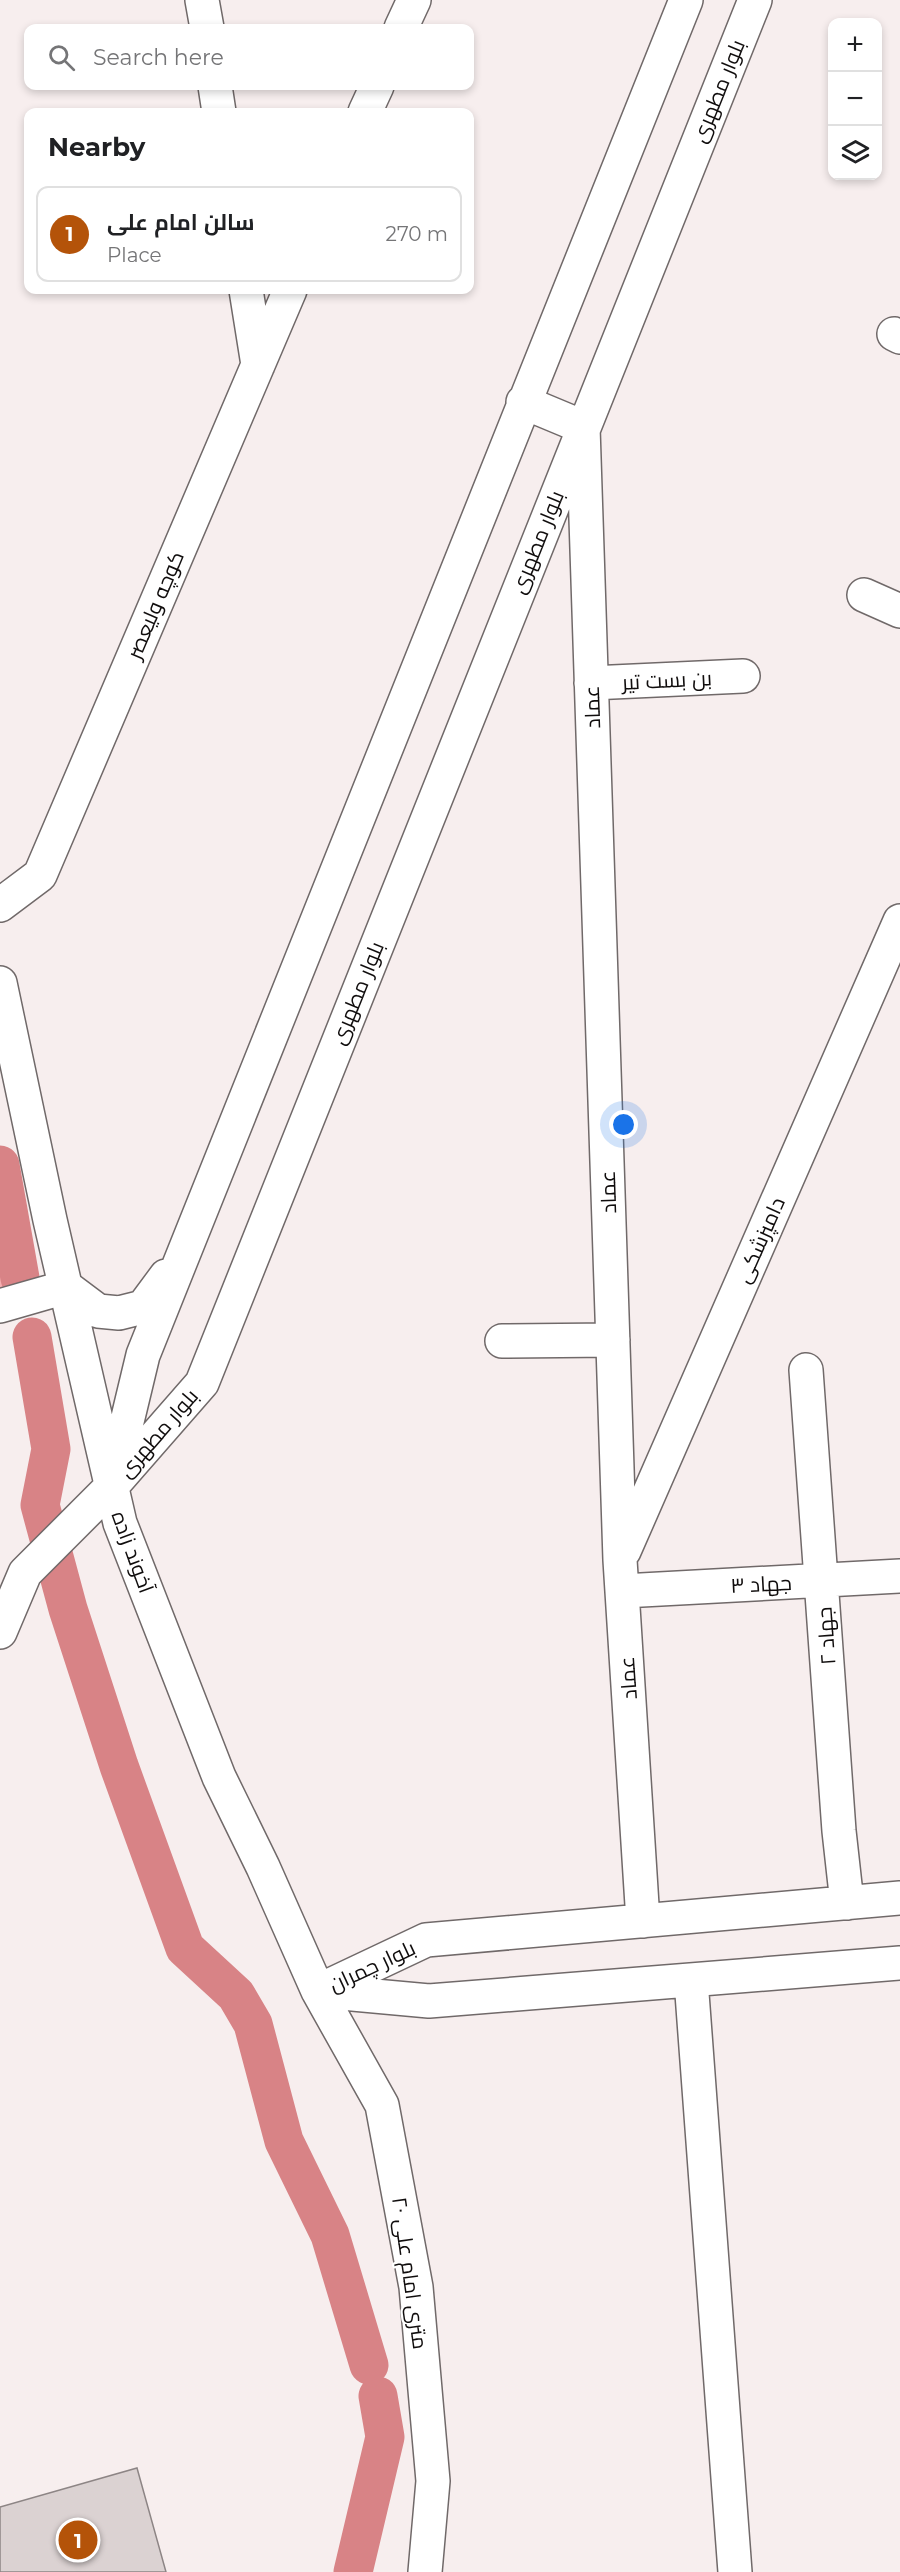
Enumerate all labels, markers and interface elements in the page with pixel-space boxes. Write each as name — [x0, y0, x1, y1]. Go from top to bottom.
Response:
map controls — [828, 18, 882, 180]
button: + — [828, 18, 882, 72]
search box — [24, 24, 474, 90]
street label: بلوار مطهری — [686, 36, 751, 147]
icon: search — [45, 41, 78, 74]
text: Search here — [93, 44, 224, 71]
button: − — [828, 72, 882, 126]
button: layers — [828, 126, 882, 180]
text: Nearby — [48, 131, 145, 163]
text: سالن امام علی — [107, 209, 255, 236]
text: 1 — [66, 222, 73, 246]
text: 270 m — [386, 222, 448, 246]
text: Place — [107, 243, 162, 267]
street label: بلوار مطهری — [505, 487, 570, 598]
street label: کوچه ولیعصر — [121, 547, 191, 664]
street label: بن بست تیر — [620, 665, 713, 696]
street label: عماد — [579, 685, 605, 729]
street label: بلوار مطهری — [325, 938, 390, 1049]
your location — [609, 1110, 638, 1139]
street label: عماد — [595, 1170, 621, 1214]
street label: دامپزشکی — [730, 1193, 792, 1288]
street label: بلوار مطهری — [113, 1384, 204, 1483]
street label: آخوند زاده — [107, 1508, 159, 1597]
street label: جهاد ۳ — [730, 1570, 792, 1599]
street label: جهاد ۲ — [811, 1606, 842, 1666]
street label: عماد — [614, 1656, 642, 1700]
street label: بلوار چمران — [325, 1935, 420, 1999]
street label: ۲۰ متری امام علی — [385, 2195, 433, 2351]
pin: 1 — [58, 2518, 98, 2562]

